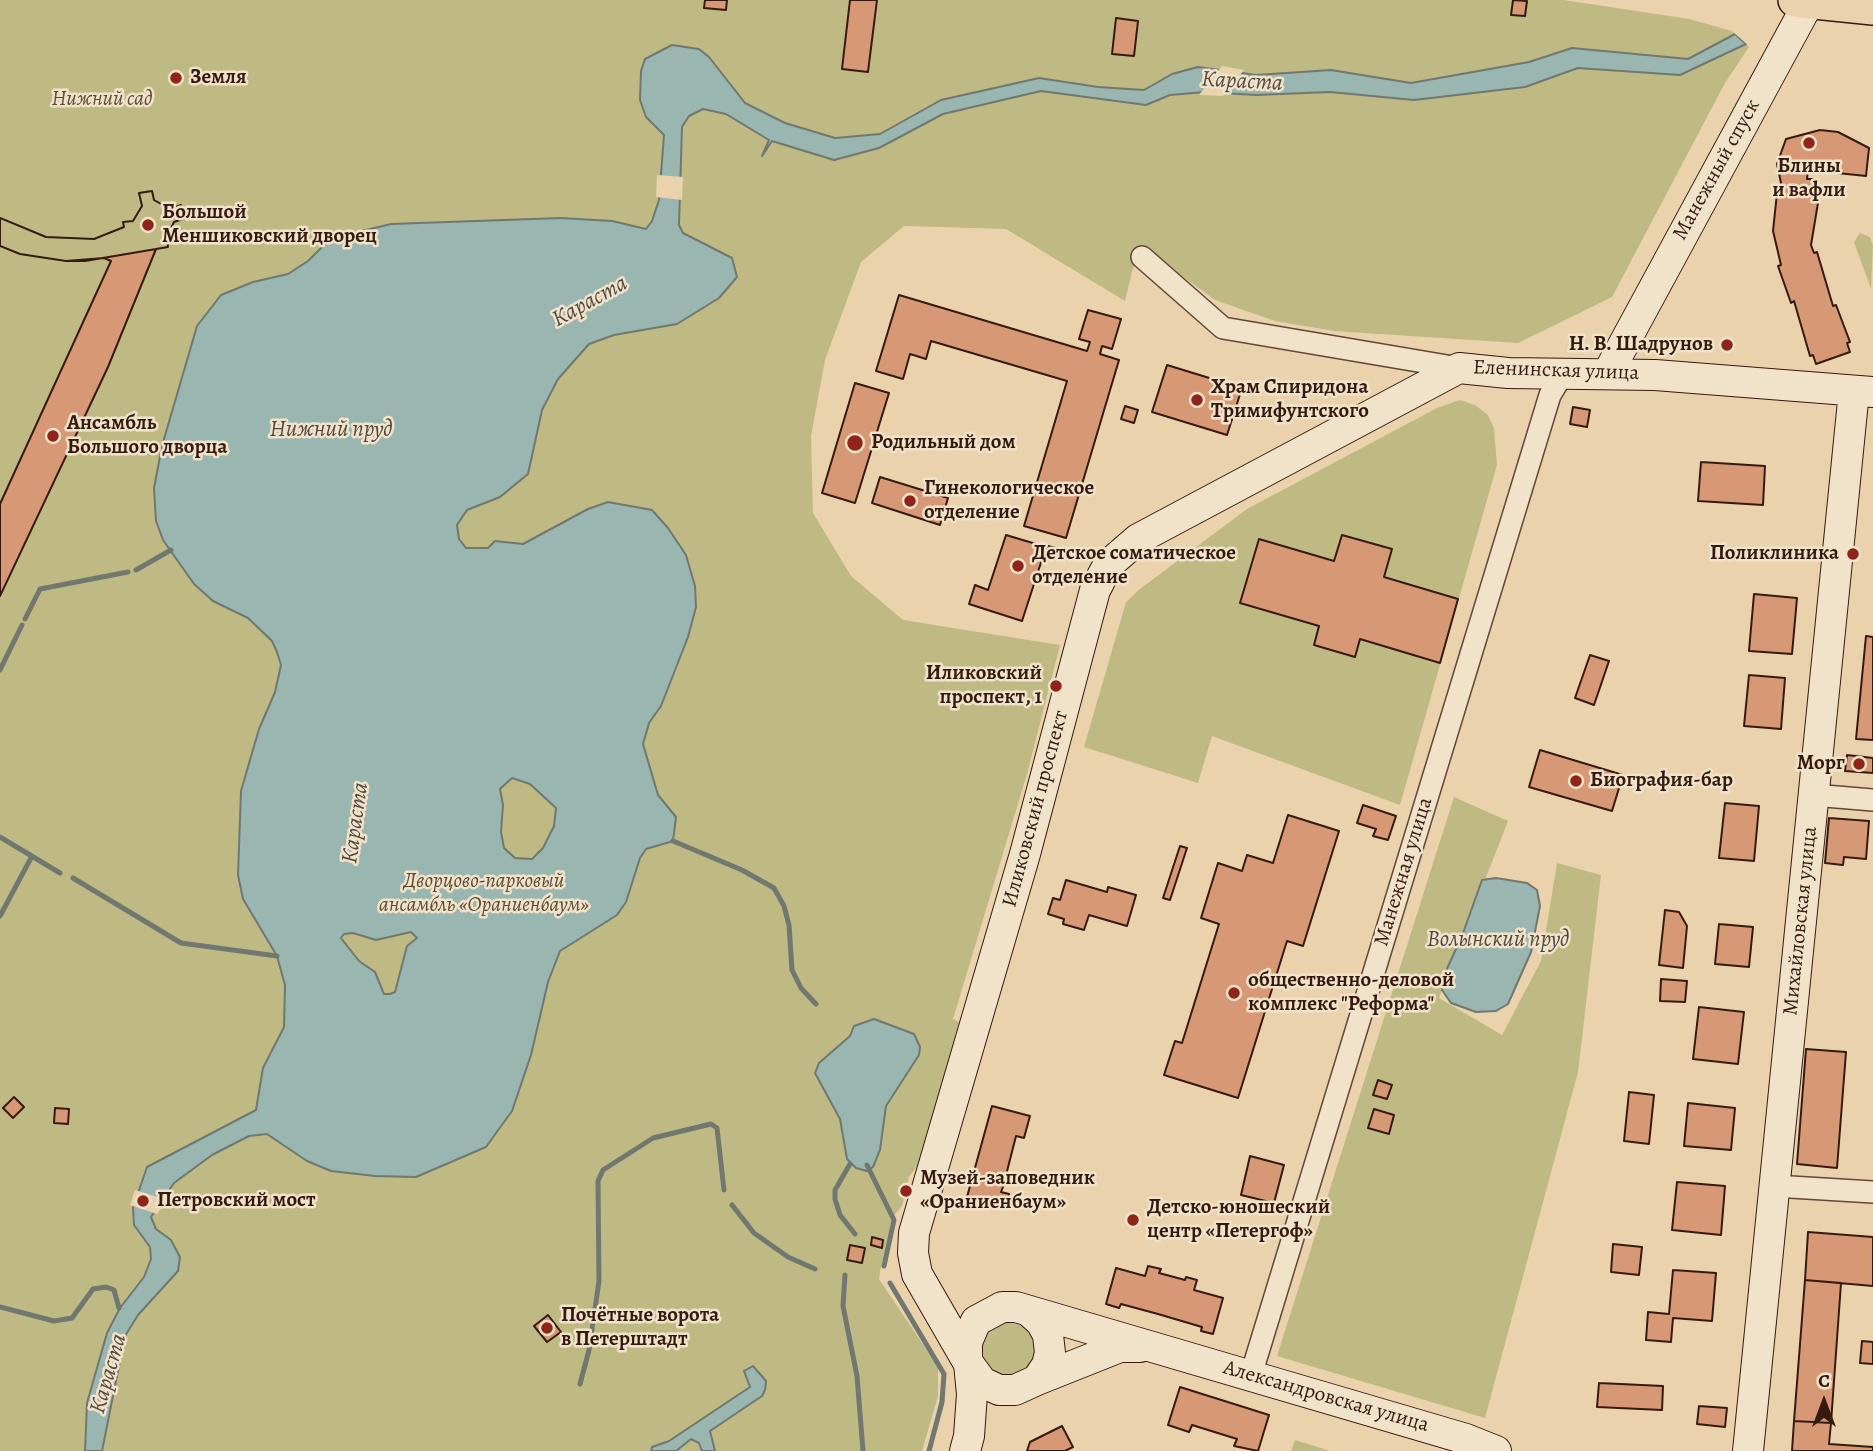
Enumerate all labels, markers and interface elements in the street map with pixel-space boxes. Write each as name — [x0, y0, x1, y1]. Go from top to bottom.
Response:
place label: Земля — [190, 65, 247, 91]
water label: Караста — [1200, 66, 1284, 98]
marker: Земля — [168, 70, 184, 86]
park label: Нижний сад — [52, 87, 152, 113]
street label: Манежный спуск — [1668, 95, 1766, 245]
marker: Блины и вафли — [1801, 135, 1817, 151]
place label: Блины и вафли — [1772, 154, 1846, 204]
place label: Большой Меншиковский дворец — [162, 200, 377, 250]
marker: Большой Меншиковский дворец — [140, 217, 156, 233]
water label: Караста — [548, 270, 632, 334]
place label: Н. В. Шадрунов — [1569, 332, 1713, 358]
marker: Н. В. Шадрунов — [1719, 337, 1735, 353]
street label: Еленинская улица — [1472, 356, 1640, 386]
place label: Храм Спиридона Тримифунтского — [1211, 375, 1369, 425]
marker: Храм Спиридона Тримифунтского — [1189, 392, 1205, 408]
place label: Ансамбль Большого дворца — [67, 411, 228, 461]
water label: Нижний пруд — [270, 416, 392, 444]
marker: Ансамбль Большого дворца — [45, 428, 61, 444]
place label: Родильный дом — [871, 430, 1016, 456]
marker: Родильный дом — [845, 433, 865, 453]
place label: Гинекологическое отделение — [924, 476, 1094, 526]
marker: Гинекологическое отделение — [902, 493, 918, 509]
place label: Детское соматическое отделение — [1032, 541, 1236, 591]
place label: Поликлиника — [1710, 541, 1839, 567]
marker: Поликлиника — [1845, 546, 1861, 562]
marker: Детское соматическое отделение — [1010, 558, 1026, 574]
place label: Иликовский проспект, 1 — [926, 661, 1042, 711]
marker: Иликовский проспект, 1 — [1048, 678, 1064, 694]
street label: Иликовский проспект — [998, 708, 1074, 910]
place label: Морг — [1797, 751, 1845, 777]
marker: Морг — [1851, 756, 1867, 772]
place label: Биография-бар — [1590, 768, 1733, 794]
marker: Биография-бар — [1568, 773, 1584, 789]
water label: Караста — [337, 781, 375, 865]
street label: Манежная улица — [1369, 795, 1439, 949]
street label: Михайловская улица — [1779, 825, 1823, 1017]
park label: Дворцово-парковый ансамбль «Ораниенбаум» — [379, 869, 589, 919]
water label: Волынский пруд — [1427, 926, 1569, 954]
place label: oбщеcтвенно-деловoй кoмплeкc "Peфoрма" — [1248, 968, 1454, 1018]
marker: oбщеcтвенно-деловoй кoмплeкc "Peфoрма" — [1226, 985, 1242, 1001]
place label: Музей-заповедник «Ораниенбаум» — [920, 1166, 1095, 1216]
marker: Музей-заповедник «Ораниенбаум» — [898, 1183, 914, 1199]
place label: Петровский мост — [157, 1188, 316, 1214]
marker: Петровский мост — [135, 1193, 151, 1209]
place label: Детско-юношеский центр «Петергоф» — [1147, 1195, 1330, 1245]
marker: Детско-юношеский центр «Петергоф» — [1125, 1212, 1141, 1228]
place label: Почётные ворота в Петерштадт — [561, 1303, 719, 1353]
marker: Почётные ворота в Петерштадт — [539, 1320, 555, 1336]
water label: Караста — [84, 1331, 134, 1417]
street label: Александровская улица — [1220, 1356, 1432, 1438]
north arrow — [1789, 1367, 1859, 1437]
text: С — [1818, 1368, 1830, 1394]

